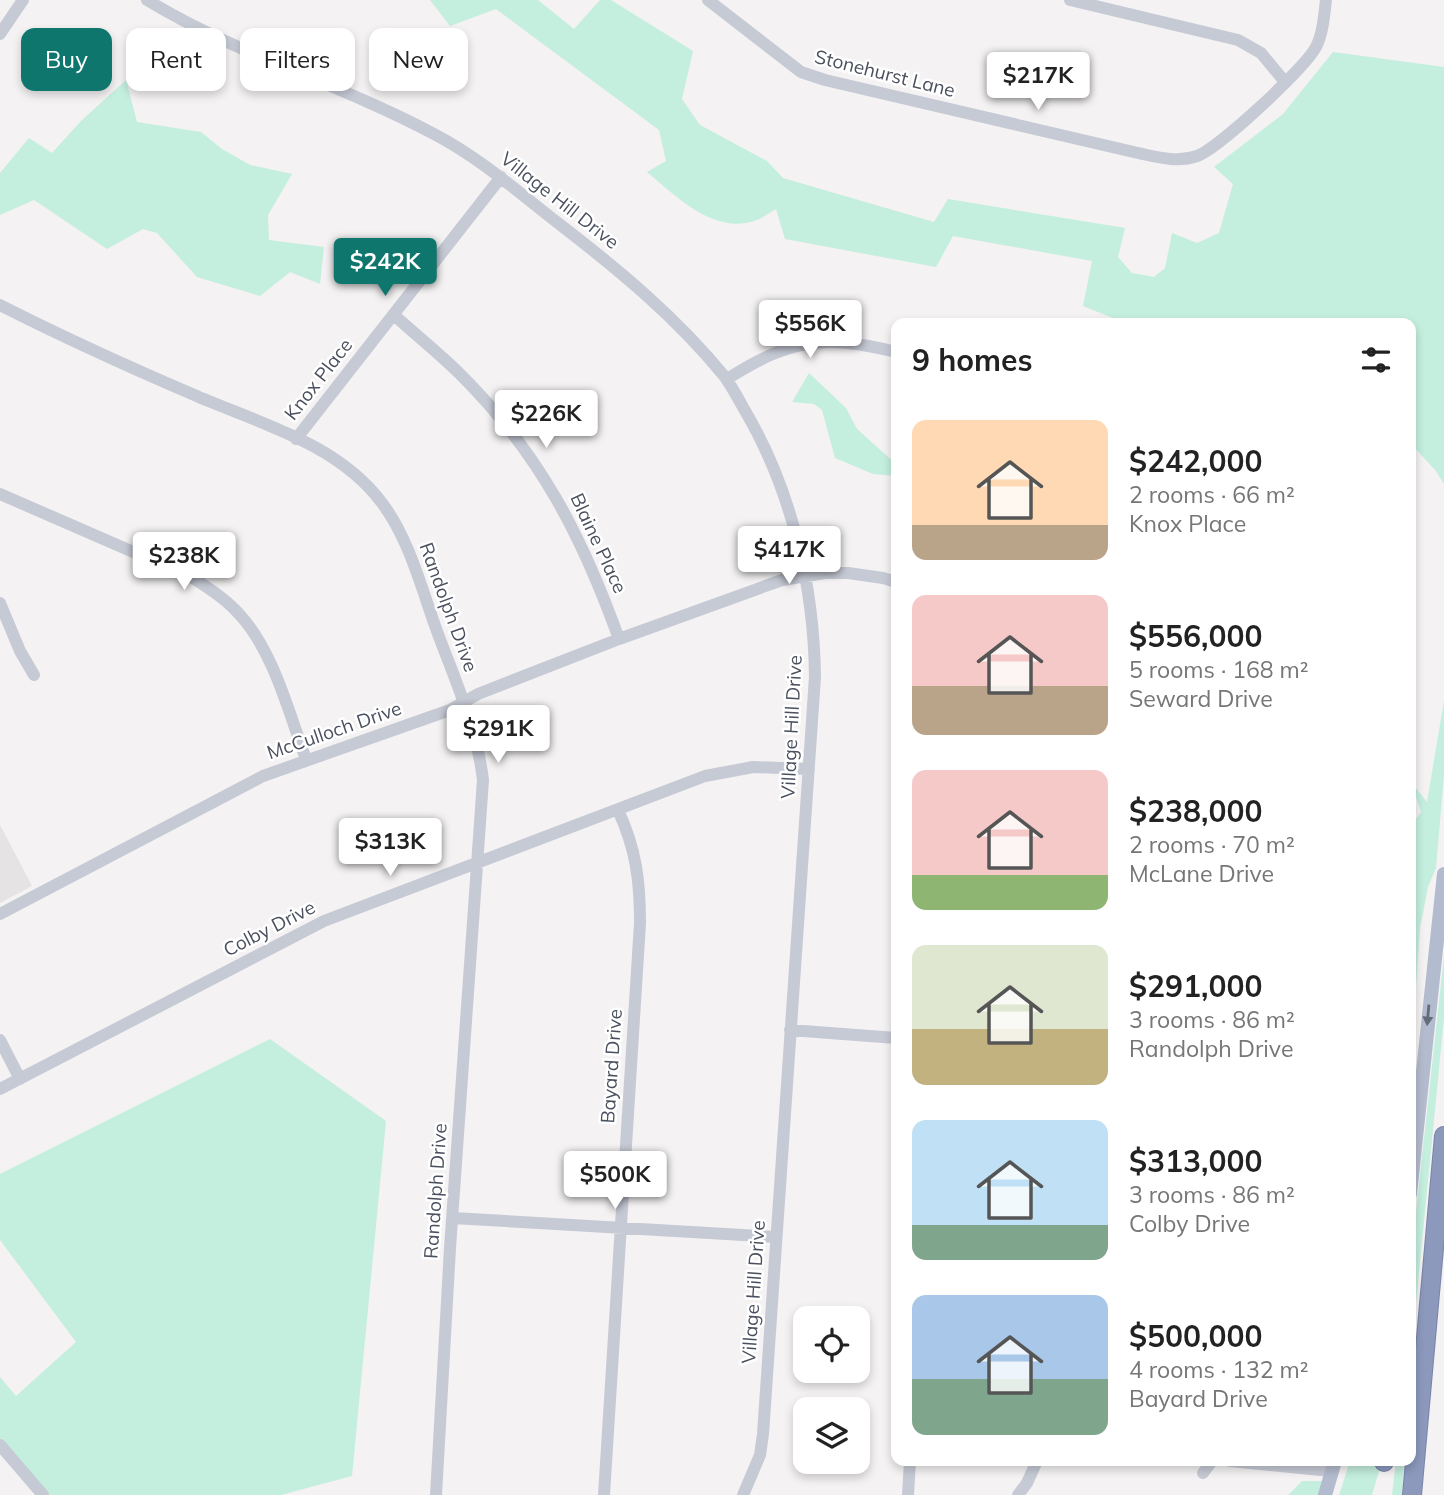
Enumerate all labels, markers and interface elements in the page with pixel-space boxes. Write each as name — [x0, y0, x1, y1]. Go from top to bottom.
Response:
chip: Buy — [21, 28, 112, 91]
chip: Rent — [126, 28, 226, 91]
chip: Filters — [240, 28, 355, 91]
chip: New — [369, 28, 468, 91]
street label: Stonehurst Lane — [812, 44, 958, 102]
pin: $217K — [989, 52, 1087, 112]
text: $217K — [1003, 60, 1073, 89]
street label: Village Hill Drive — [496, 146, 624, 254]
pin: $242K — [336, 238, 434, 298]
text: $242K — [350, 246, 420, 275]
pin: $556K — [761, 300, 859, 360]
text: $556K — [775, 308, 845, 337]
street label: Knox Place — [279, 333, 357, 425]
text: 9 homes — [912, 341, 1033, 379]
icon: filters — [1357, 341, 1395, 379]
pin: $226K — [497, 391, 595, 450]
text: $226K — [511, 398, 581, 427]
text: $242,000 — [1129, 442, 1262, 480]
icon: home — [968, 448, 1052, 532]
text: 2 rooms · 66 m² — [1129, 480, 1295, 509]
street label: Blaine Place — [565, 489, 633, 597]
text: Knox Place — [1129, 509, 1246, 538]
pin: $417K — [740, 526, 838, 586]
pin: $238K — [135, 532, 233, 592]
text: $417K — [754, 534, 824, 563]
street label: Randolph Drive — [414, 539, 484, 675]
text: $238K — [149, 540, 219, 569]
text: $556,000 — [1129, 617, 1262, 655]
icon: home — [968, 623, 1052, 707]
street label: Village Hill Drive — [775, 654, 807, 800]
text: 5 rooms · 168 m² — [1129, 655, 1309, 684]
text: Seward Drive — [1129, 684, 1273, 713]
street label: McCulloch Drive — [264, 696, 404, 764]
pin: $291K — [449, 706, 547, 765]
text: $291K — [463, 713, 533, 742]
text: $238,000 — [1129, 792, 1262, 830]
icon: home — [968, 798, 1052, 882]
pin: $313K — [341, 818, 439, 878]
text: $313K — [355, 826, 425, 855]
text: 2 rooms · 70 m² — [1129, 830, 1295, 859]
text: McLane Drive — [1129, 859, 1274, 888]
street label: Colby Drive — [219, 895, 319, 961]
text: $291,000 — [1129, 967, 1262, 1005]
icon: home — [968, 973, 1052, 1057]
one-way arrow — [1423, 1004, 1434, 1026]
text: 3 rooms · 86 m² — [1129, 1005, 1295, 1034]
street label: Bayard Drive — [595, 1008, 627, 1124]
text: Randolph Drive — [1129, 1034, 1293, 1063]
street label: Randolph Drive — [418, 1122, 452, 1260]
text: $313,000 — [1129, 1142, 1262, 1180]
icon: home — [968, 1148, 1052, 1232]
pin: $500K — [566, 1152, 664, 1211]
text: $500K — [580, 1159, 650, 1188]
text: 3 rooms · 86 m² — [1129, 1180, 1295, 1209]
text: Colby Drive — [1129, 1209, 1250, 1238]
street label: Village Hill Drive — [736, 1219, 770, 1365]
map controls — [793, 1306, 870, 1474]
button: locate — [793, 1306, 870, 1383]
text: $500,000 — [1129, 1317, 1262, 1355]
icon: home — [968, 1323, 1052, 1407]
text: 4 rooms · 132 m² — [1129, 1355, 1309, 1384]
text: Bayard Drive — [1129, 1384, 1268, 1413]
button: layers — [793, 1397, 870, 1474]

